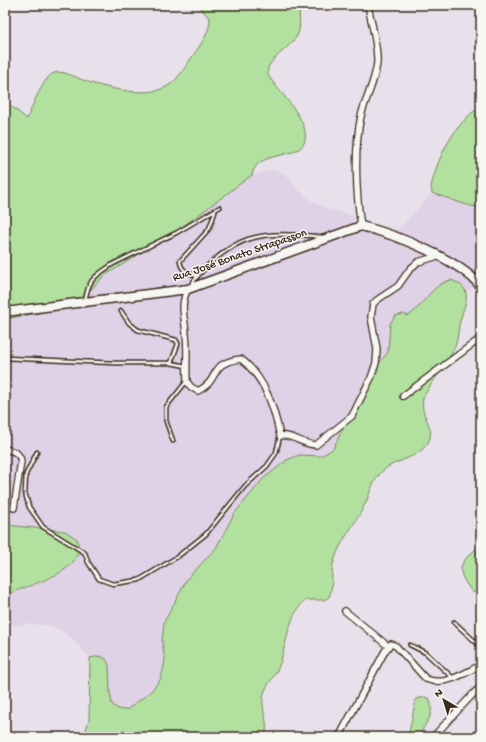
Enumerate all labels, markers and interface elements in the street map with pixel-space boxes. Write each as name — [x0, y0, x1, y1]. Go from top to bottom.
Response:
street label: Rua José Bonato Strapasson — [171, 226, 309, 286]
north arrow — [424, 680, 464, 720]
text: N — [433, 687, 446, 701]

